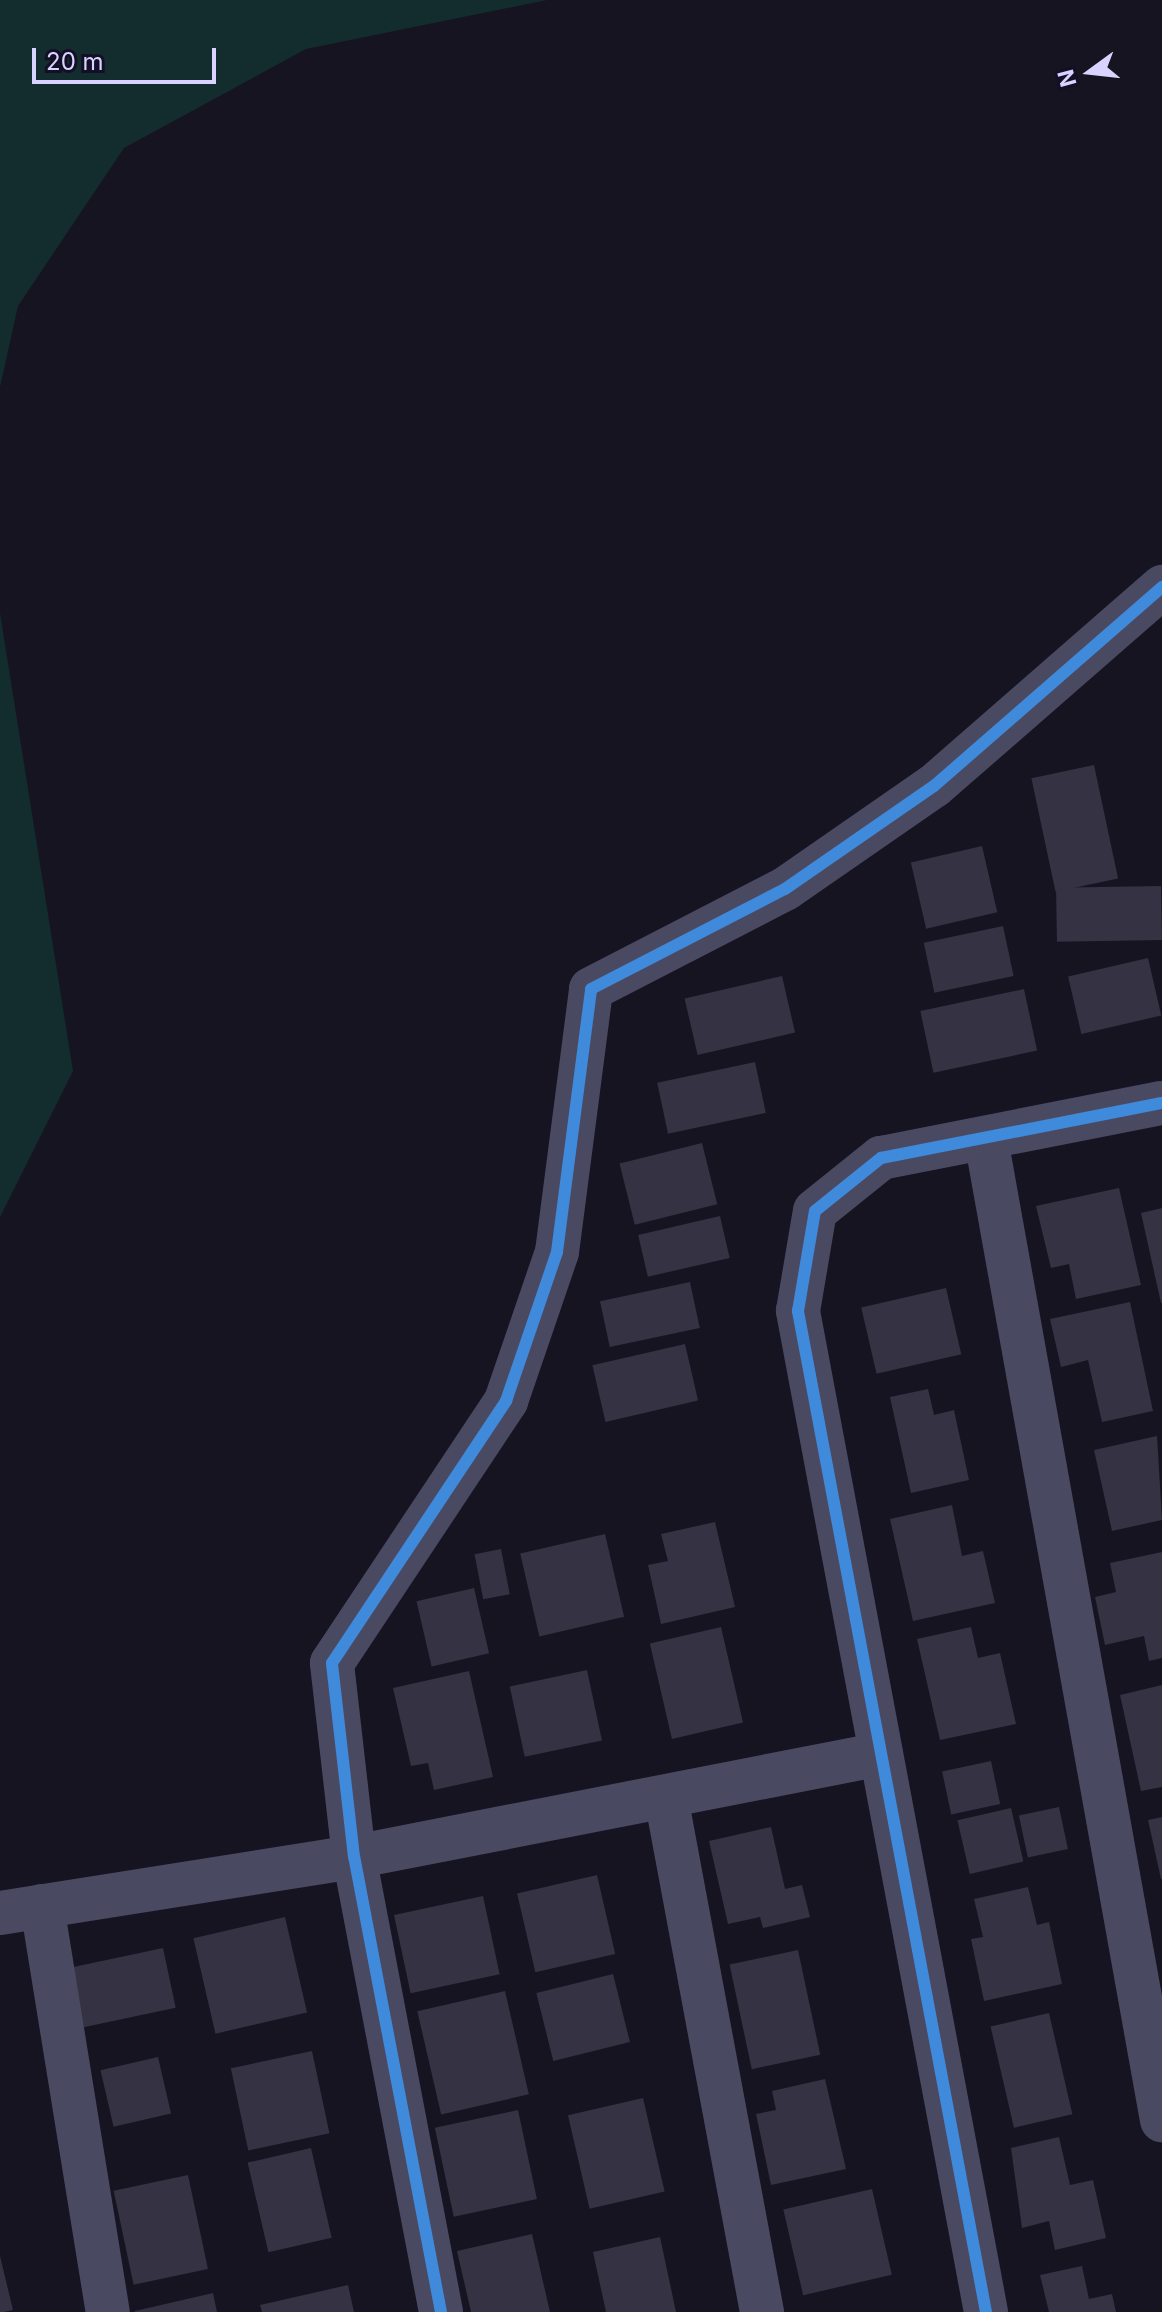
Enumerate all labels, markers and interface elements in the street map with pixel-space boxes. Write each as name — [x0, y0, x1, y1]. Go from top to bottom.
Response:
scale bar — [36, 32, 220, 82]
north arrow — [1050, 32, 1130, 112]
text: 20 m — [46, 47, 104, 76]
text: N — [1052, 67, 1082, 90]

